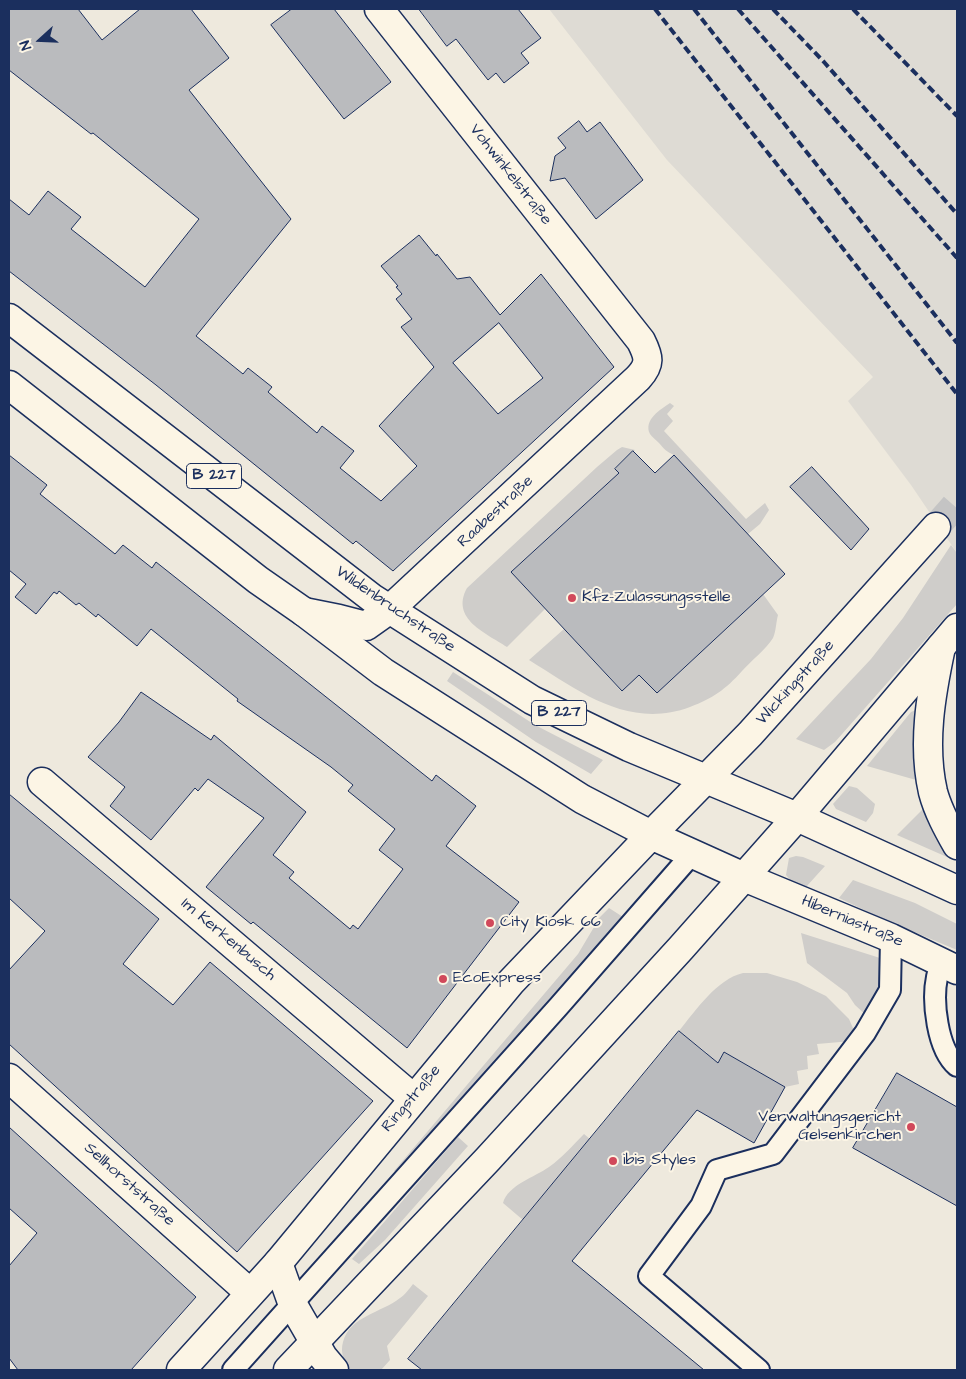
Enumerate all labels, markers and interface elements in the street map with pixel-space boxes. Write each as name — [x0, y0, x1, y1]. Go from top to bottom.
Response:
north arrow — [15, 15, 65, 65]
text: N — [15, 38, 37, 53]
street label: Vohwinkelstraße — [465, 121, 555, 229]
road number: B 227 — [186, 464, 242, 488]
street label: Raabestraße — [454, 472, 538, 552]
street label: Wildenbruchstraße — [331, 563, 459, 657]
place label: Kfz-Zulassungsstelle — [582, 588, 731, 608]
marker: Kfz-Zulassungsstelle — [566, 592, 578, 604]
street label: Wickingstraße — [753, 637, 839, 729]
road number: B 227 — [532, 700, 586, 726]
street label: Hiberniastraße — [798, 892, 906, 952]
street label: Im Kerkenbusch — [177, 895, 279, 985]
place label: City Kiosk 66 — [500, 913, 601, 933]
marker: City Kiosk 66 — [484, 917, 496, 929]
place label: EcoExpress — [453, 969, 541, 989]
marker: EcoExpress — [437, 973, 449, 985]
street label: Ringstraße — [378, 1062, 446, 1136]
place label: Verwaltungsgericht Gelsenkirchen — [758, 1108, 901, 1146]
marker: Verwaltungsgericht Gelsenkirchen — [905, 1121, 917, 1133]
street label: Sellhorststraße — [80, 1139, 178, 1231]
place label: ibis Styles — [623, 1151, 696, 1171]
marker: ibis Styles — [607, 1155, 619, 1167]

